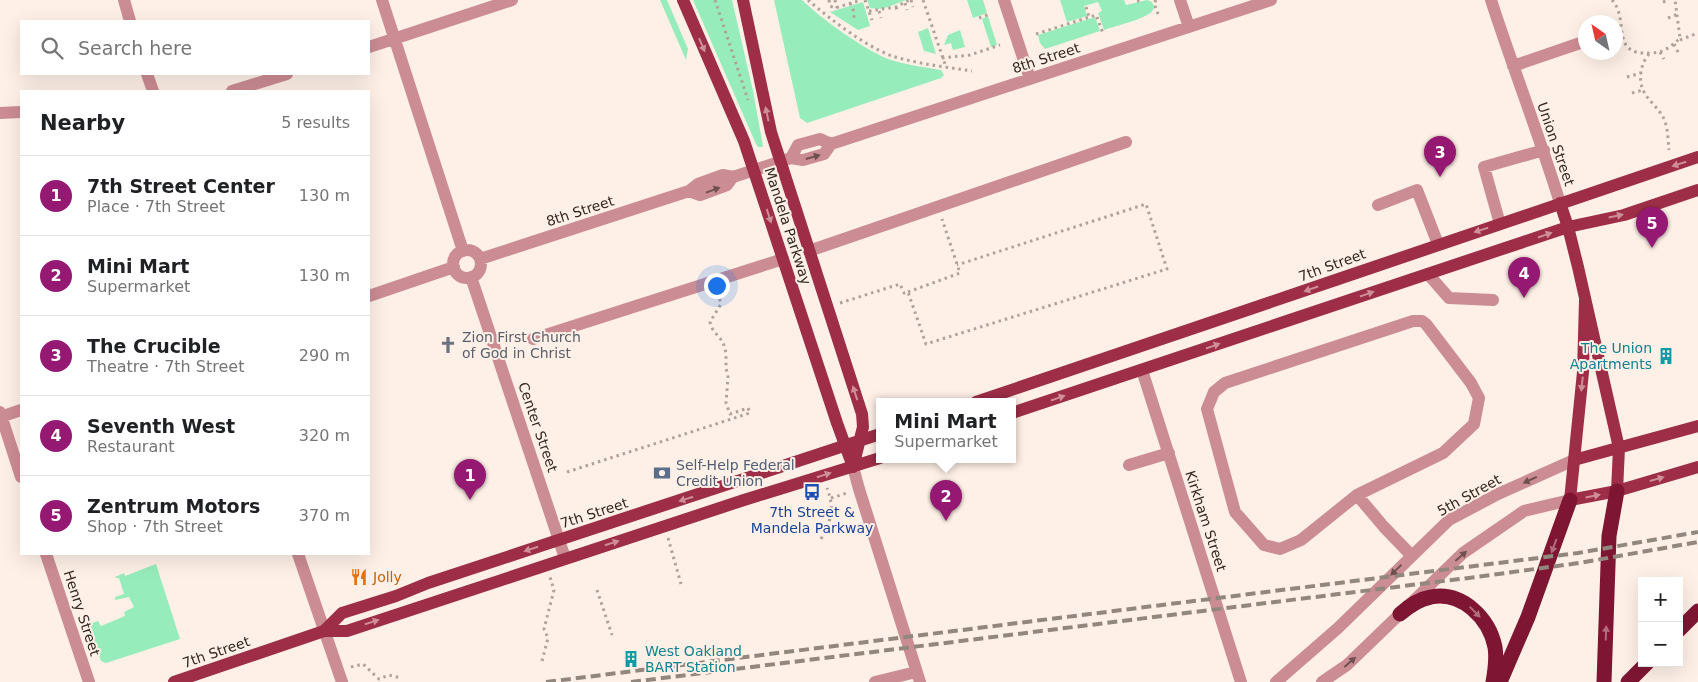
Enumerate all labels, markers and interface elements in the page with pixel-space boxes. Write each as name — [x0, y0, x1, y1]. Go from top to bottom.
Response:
north arrow — [1578, 15, 1623, 60]
search box — [20, 20, 370, 75]
icon: search — [38, 34, 66, 62]
text: Search here — [78, 37, 192, 59]
one-way arrow — [698, 38, 706, 53]
street label: 8th Street — [1010, 39, 1082, 76]
street label: Union Street — [1534, 100, 1578, 188]
one-way arrow — [763, 107, 771, 122]
text: Nearby — [40, 111, 125, 135]
text: 5 results — [281, 113, 350, 132]
pin: 3 — [1424, 136, 1456, 177]
one-way arrow — [806, 153, 821, 161]
one-way arrow — [1671, 161, 1686, 168]
street label: Mandela Parkway — [761, 165, 815, 287]
text: 7th Street Center — [87, 175, 275, 197]
text: 1 — [50, 186, 62, 205]
text: 130 m — [299, 186, 350, 205]
one-way arrow — [706, 186, 721, 194]
street label: 8th Street — [544, 192, 616, 229]
text: Place · 7th Street — [87, 197, 225, 216]
pin: 5 — [1636, 207, 1668, 248]
one-way arrow — [766, 209, 773, 224]
one-way arrow — [1608, 212, 1624, 220]
one-way arrow — [1473, 227, 1488, 235]
one-way arrow — [1537, 230, 1552, 238]
street label: 7th Street — [1296, 245, 1368, 285]
text: Mini Mart — [87, 255, 189, 277]
pin: 4 — [1508, 257, 1540, 298]
text: 2 — [50, 266, 62, 285]
text: 130 m — [299, 266, 350, 285]
your location — [704, 273, 730, 299]
text: Supermarket — [87, 277, 190, 296]
one-way arrow — [1303, 285, 1318, 293]
one-way arrow — [1359, 290, 1374, 297]
place label: Zion First Church of God in Christ — [462, 329, 581, 361]
text: The Crucible — [87, 335, 221, 357]
church icon: Zion First Church of God in Christ — [438, 335, 458, 355]
place label: The Union Apartments — [1570, 340, 1652, 372]
one-way arrow — [1205, 342, 1220, 349]
text: 3 — [50, 346, 62, 365]
text: 290 m — [299, 346, 350, 365]
building icon: The Union Apartments — [1656, 346, 1676, 366]
text: Theatre · 7th Street — [87, 357, 244, 376]
one-way arrow — [1578, 376, 1586, 392]
street label: Center Street — [515, 380, 561, 475]
one-way arrow — [851, 386, 859, 401]
one-way arrow — [1051, 393, 1066, 401]
popup — [876, 398, 1016, 463]
text: Mini Mart — [894, 410, 997, 432]
text: Seventh West — [87, 415, 235, 437]
text: 4 — [50, 426, 62, 445]
text: 320 m — [299, 426, 350, 445]
text: Supermarket — [894, 432, 998, 451]
text: Restaurant — [87, 437, 175, 456]
place label: Self-Help Federal Credit Union — [676, 457, 795, 489]
pin: 1 — [454, 459, 486, 500]
bank icon: Self-Help Federal Credit Union — [652, 463, 672, 483]
street label: Kirkham Street — [1182, 469, 1230, 574]
one-way arrow — [817, 471, 832, 479]
street label: 5th Street — [1434, 471, 1504, 519]
one-way arrow — [1650, 474, 1665, 482]
one-way arrow — [1523, 476, 1537, 484]
pin: 2 — [930, 480, 962, 521]
bus stop icon: 7th Street & Mandela Parkway — [802, 482, 822, 502]
one-way arrow — [1586, 491, 1602, 499]
street label: 7th Street — [558, 494, 630, 531]
text: Zentrum Motors — [87, 495, 260, 517]
one-way arrow — [678, 495, 693, 503]
place label: 7th Street & Mandela Parkway — [751, 504, 873, 536]
text: 5 — [50, 506, 62, 525]
text: 370 m — [299, 506, 350, 525]
text: Shop · 7th Street — [87, 517, 223, 536]
one-way arrow — [604, 539, 619, 546]
one-way arrow — [1550, 539, 1557, 554]
one-way arrow — [524, 545, 539, 553]
one-way arrow — [1454, 550, 1467, 561]
one-way arrow — [1391, 564, 1403, 576]
restaurant icon: Jolly — [349, 567, 369, 587]
street label: Henry Street — [61, 568, 104, 658]
place label: Jolly — [372, 569, 402, 585]
map controls — [1638, 577, 1683, 667]
button: + — [1638, 577, 1683, 622]
one-way arrow — [1468, 605, 1480, 617]
one-way arrow — [364, 618, 379, 626]
button: − — [1638, 622, 1683, 667]
one-way arrow — [1603, 625, 1611, 641]
street label: 7th Street — [180, 633, 252, 671]
place label: West Oakland BART Station — [645, 643, 742, 675]
building icon: West Oakland BART Station — [621, 649, 641, 669]
one-way arrow — [1344, 657, 1356, 668]

